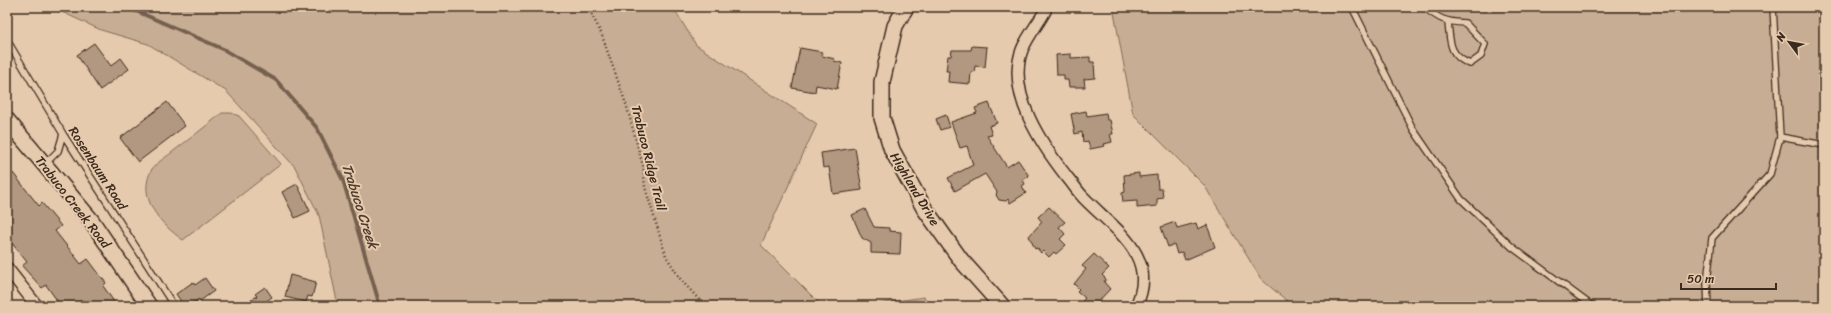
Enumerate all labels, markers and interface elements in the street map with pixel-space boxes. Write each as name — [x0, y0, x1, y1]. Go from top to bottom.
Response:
north arrow — [1769, 22, 1809, 62]
text: N — [1770, 28, 1791, 46]
street label: Trabuco Ridge Trail — [625, 103, 673, 214]
street label: Rosenbaum Road — [62, 122, 134, 215]
street label: Highland Drive — [884, 147, 946, 231]
street label: Trabuco Creek Road — [29, 150, 118, 254]
water label: Trabuco Creek — [334, 160, 386, 253]
scale bar — [1681, 265, 1776, 291]
text: 50 m — [1687, 268, 1714, 290]

